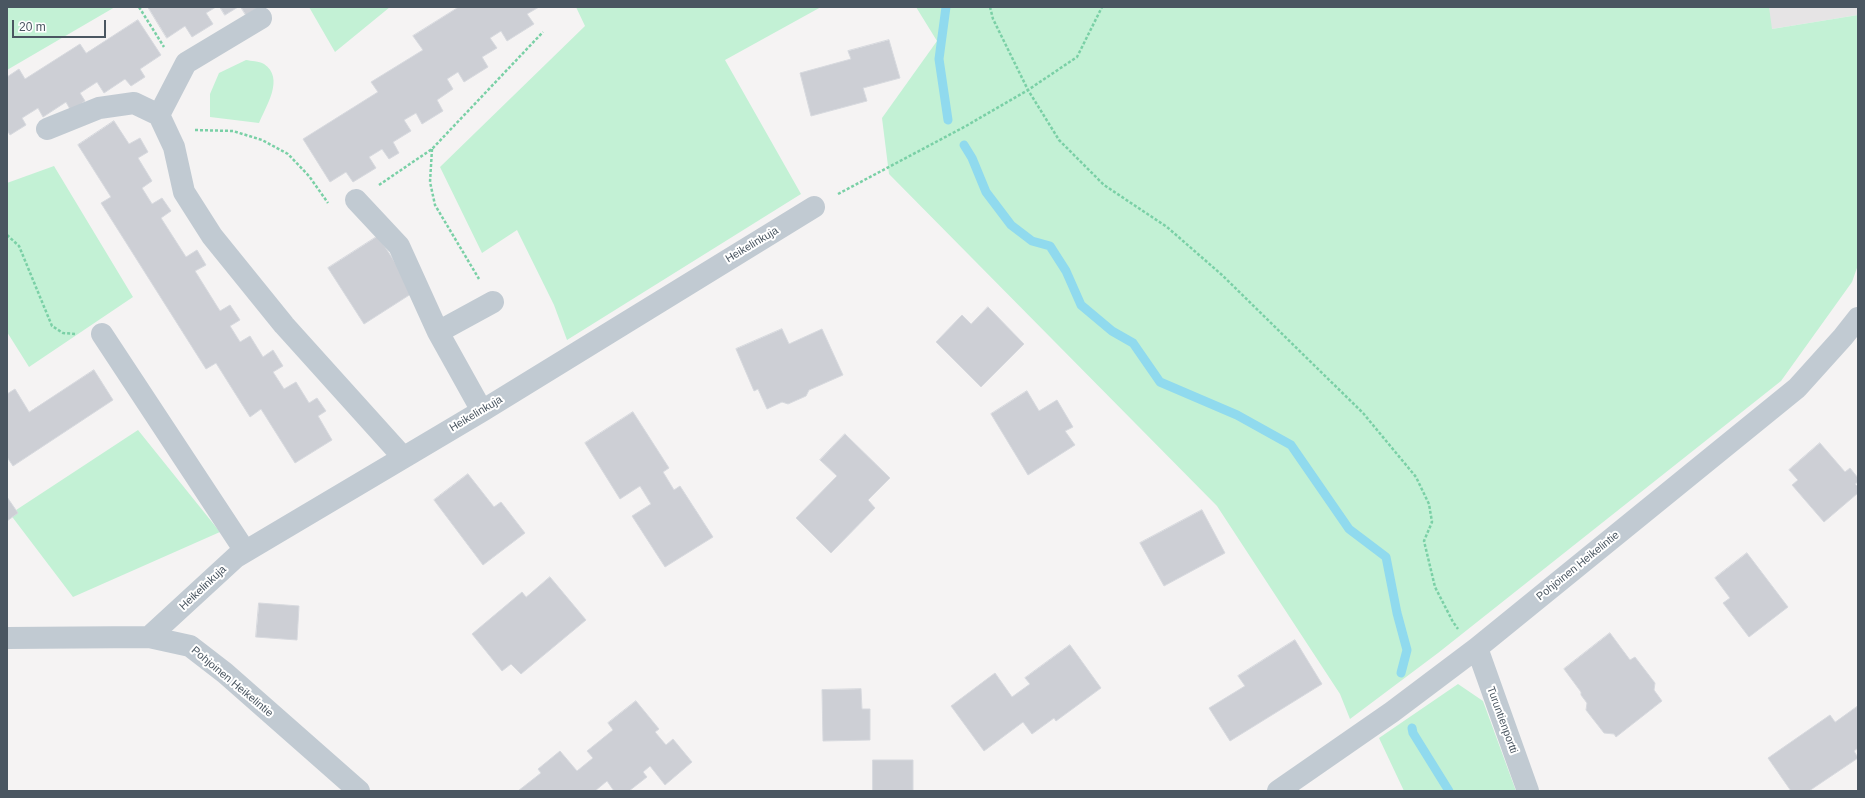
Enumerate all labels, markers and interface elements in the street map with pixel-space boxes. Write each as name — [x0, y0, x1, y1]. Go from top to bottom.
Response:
scale bar — [14, 12, 108, 38]
text: 20 m — [19, 20, 46, 34]
street label: Heikelinkuja — [723, 224, 781, 266]
street label: Heikelinkuja — [447, 393, 505, 435]
street label: Pohjoinen Heikelintie — [1534, 529, 1622, 603]
street label: Heikelinkuja — [177, 563, 229, 613]
street label: Pohjoinen Heikelintie — [188, 644, 276, 720]
street label: Turuntienportti — [1484, 685, 1520, 755]

